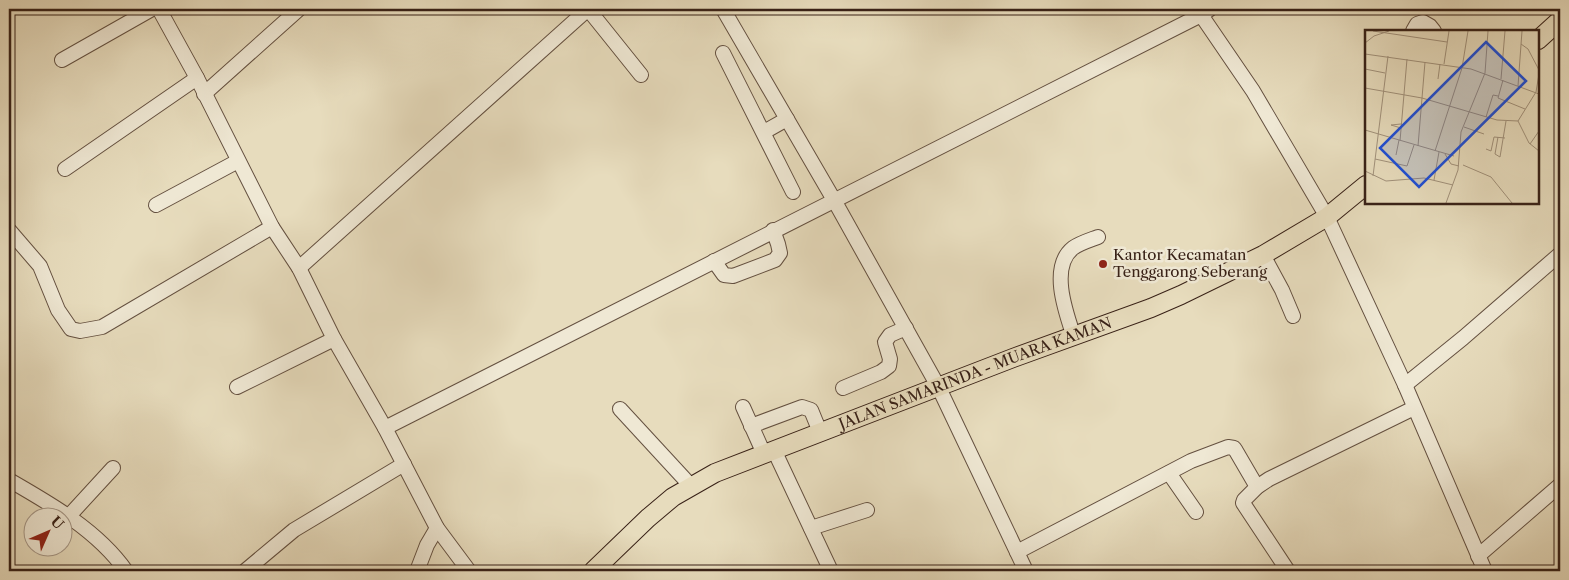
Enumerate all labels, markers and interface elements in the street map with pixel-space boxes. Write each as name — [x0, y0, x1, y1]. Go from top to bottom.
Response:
inset map — [1365, 30, 1539, 204]
place label: Kantor Kecamatan Tenggarong Seberang — [1113, 245, 1267, 281]
marker: Kantor Kecamatan Tenggarong Seberang — [1097, 258, 1109, 270]
street label: JALAN SAMARINDA - MUARA KAMAN — [834, 313, 1114, 434]
north arrow — [22, 508, 72, 558]
text: U — [47, 512, 68, 534]

